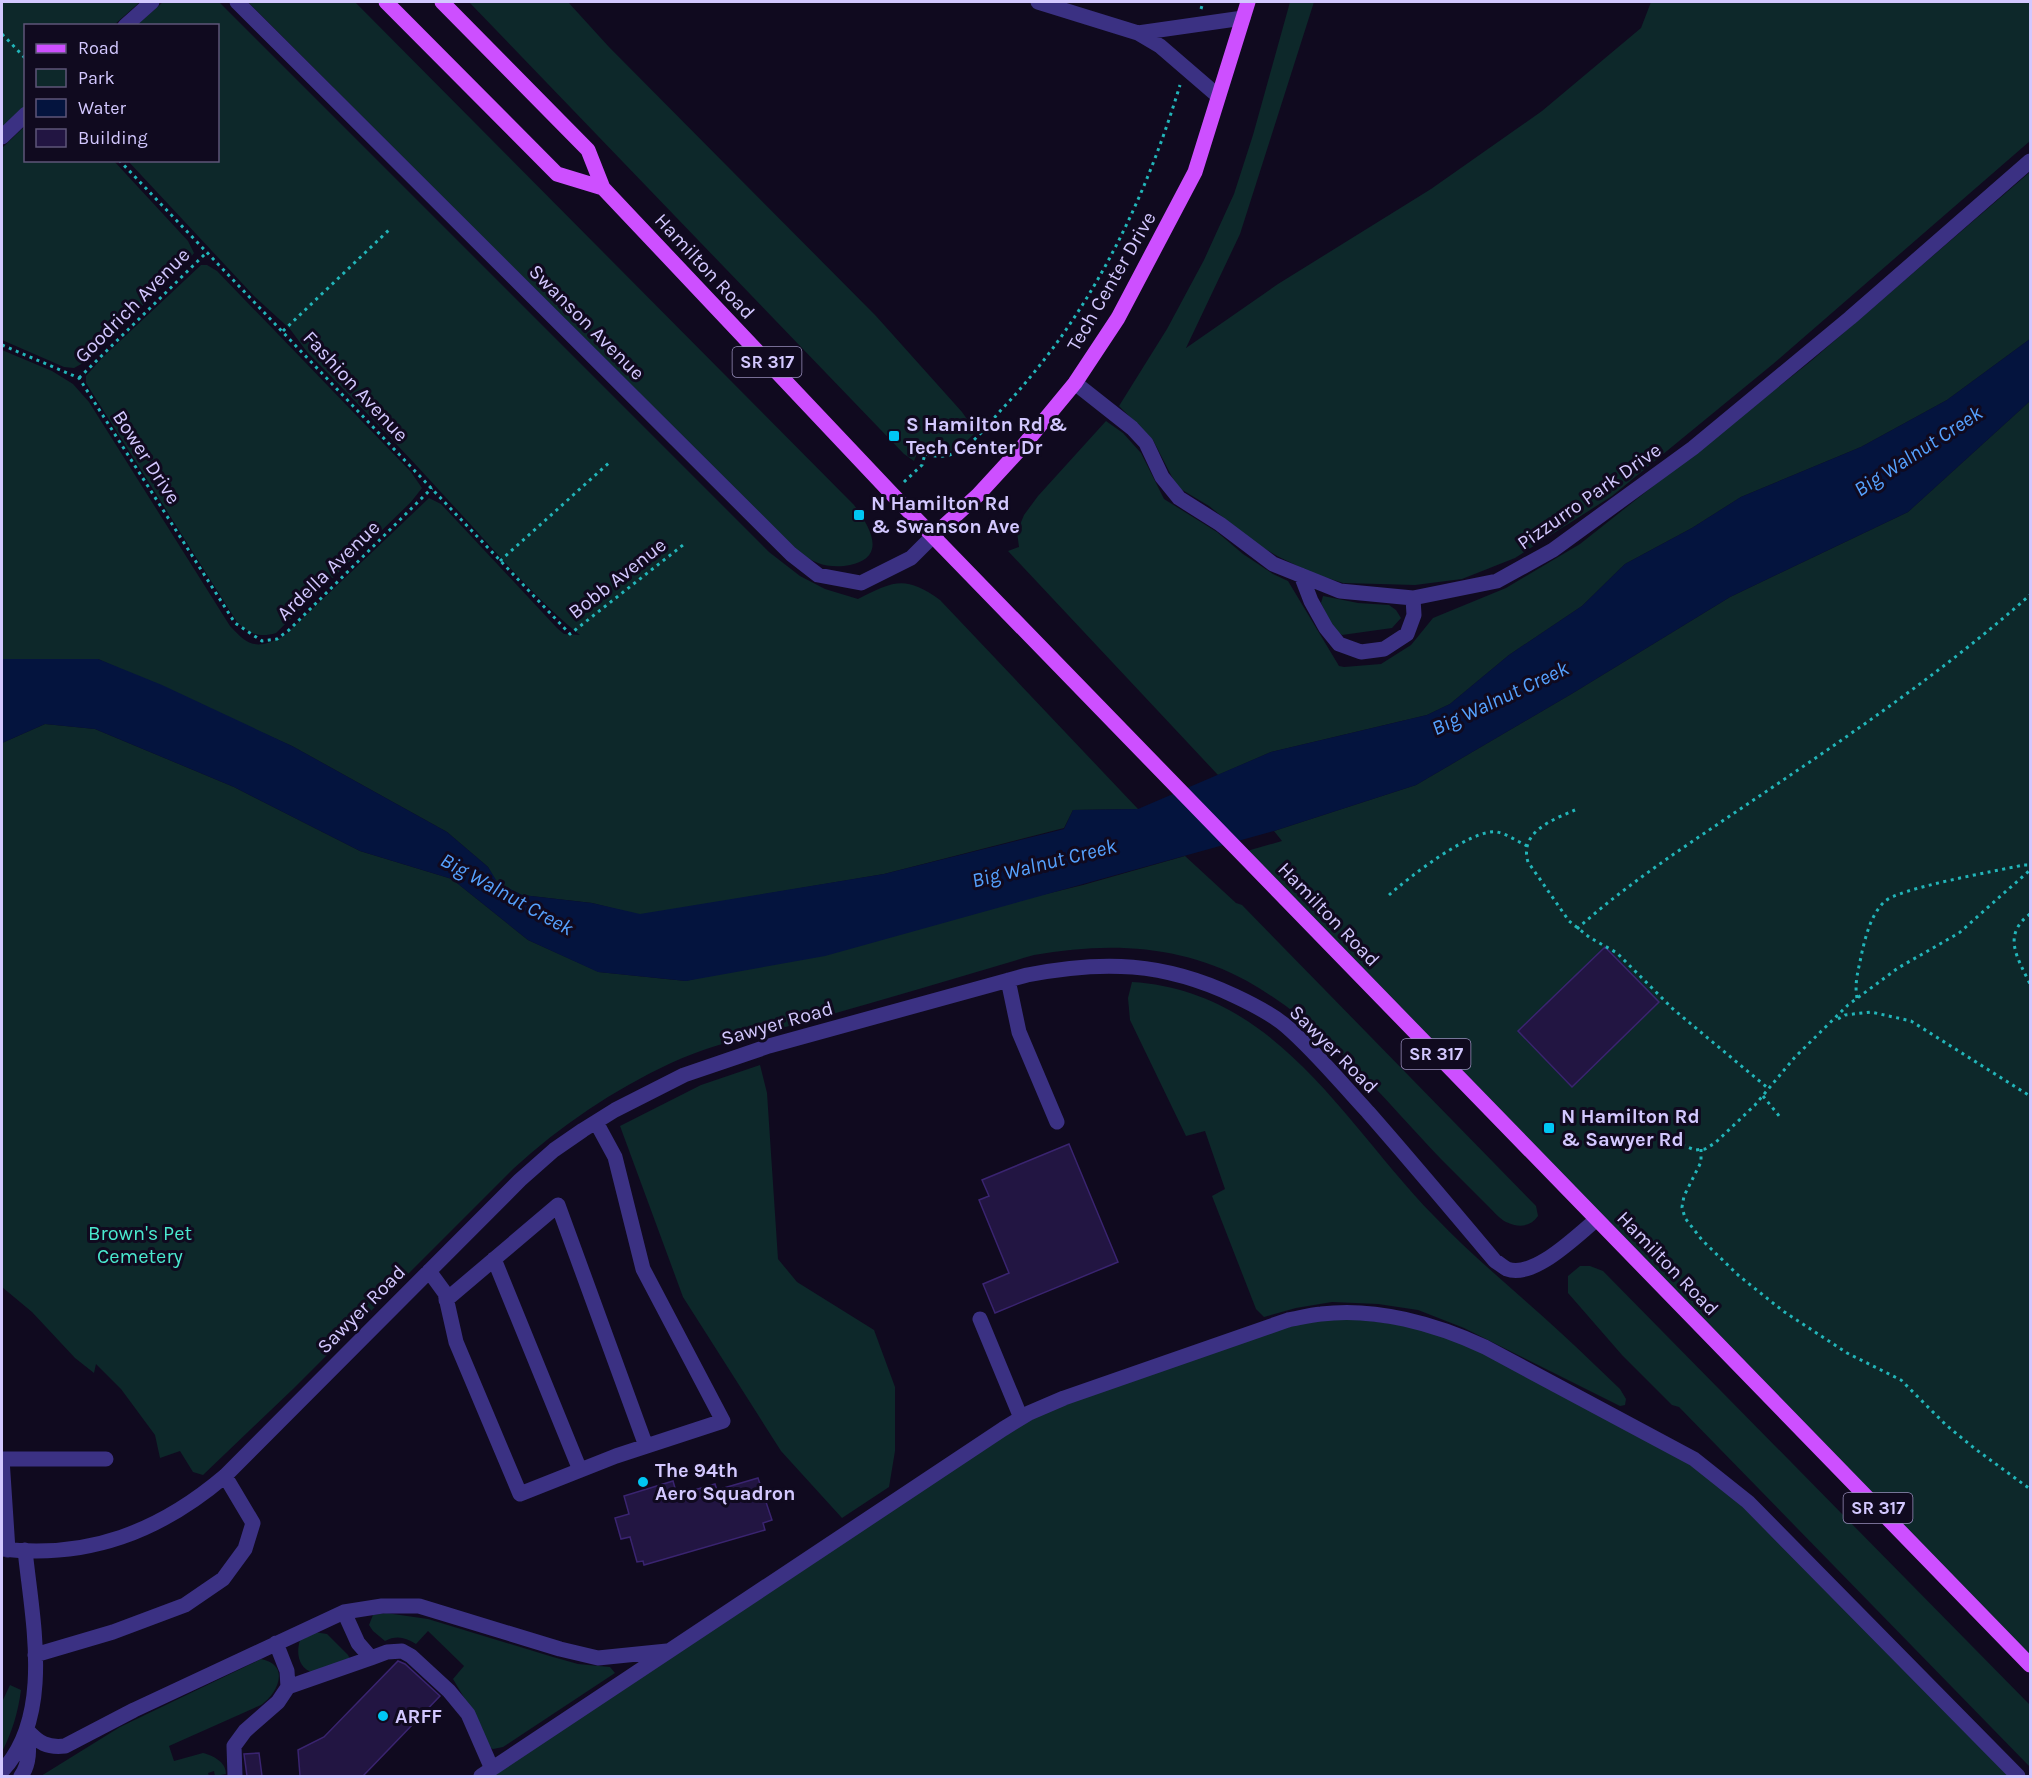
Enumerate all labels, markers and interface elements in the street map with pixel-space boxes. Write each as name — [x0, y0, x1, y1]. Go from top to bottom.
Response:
legend — [24, 24, 219, 162]
text: Road — [78, 37, 119, 59]
text: Park — [78, 67, 115, 89]
text: Water — [78, 97, 126, 119]
text: Building — [78, 127, 148, 149]
street label: Tech Center Drive — [1062, 208, 1161, 355]
street label: Hamilton Road — [650, 209, 759, 324]
street label: Goodrich Avenue — [70, 243, 194, 367]
street label: Swanson Avenue — [524, 260, 649, 385]
street label: Fashion Avenue — [298, 326, 413, 447]
road number: SR 317 — [732, 347, 801, 377]
water label: Big Walnut Creek — [1849, 400, 1987, 501]
street label: Bower Drive — [108, 406, 185, 508]
place label: S Hamilton Rd & Tech Center Dr — [906, 413, 1068, 459]
marker: S Hamilton Rd & Tech Center Dr — [887, 429, 901, 443]
street label: Pizzurro Park Drive — [1513, 438, 1666, 555]
place label: N Hamilton Rd & Swanson Ave — [871, 492, 1020, 538]
marker: N Hamilton Rd & Swanson Ave — [852, 508, 866, 522]
street label: Ardella Avenue — [272, 516, 384, 625]
street label: Bobb Avenue — [564, 533, 671, 624]
water label: Big Walnut Creek — [1428, 656, 1572, 740]
water label: Big Walnut Creek — [969, 833, 1119, 893]
water label: Big Walnut Creek — [436, 848, 578, 941]
street label: Hamilton Road — [1273, 857, 1384, 971]
street label: Sawyer Road — [719, 997, 836, 1050]
street label: Sawyer Road — [1285, 1000, 1383, 1098]
road number: SR 317 — [1402, 1039, 1470, 1069]
place label: N Hamilton Rd & Sawyer Rd — [1561, 1105, 1700, 1151]
marker: N Hamilton Rd & Sawyer Rd — [1542, 1121, 1556, 1135]
street label: Hamilton Road — [1612, 1206, 1723, 1320]
park label: Brown's Pet Cemetery — [88, 1222, 192, 1268]
street label: Sawyer Road — [312, 1260, 410, 1358]
place label: The 94th Aero Squadron — [655, 1459, 795, 1505]
marker: The 94th Aero Squadron — [636, 1475, 650, 1489]
road number: SR 317 — [1844, 1493, 1912, 1523]
place label: ARFF — [395, 1705, 442, 1728]
marker: ARFF — [376, 1709, 390, 1723]

